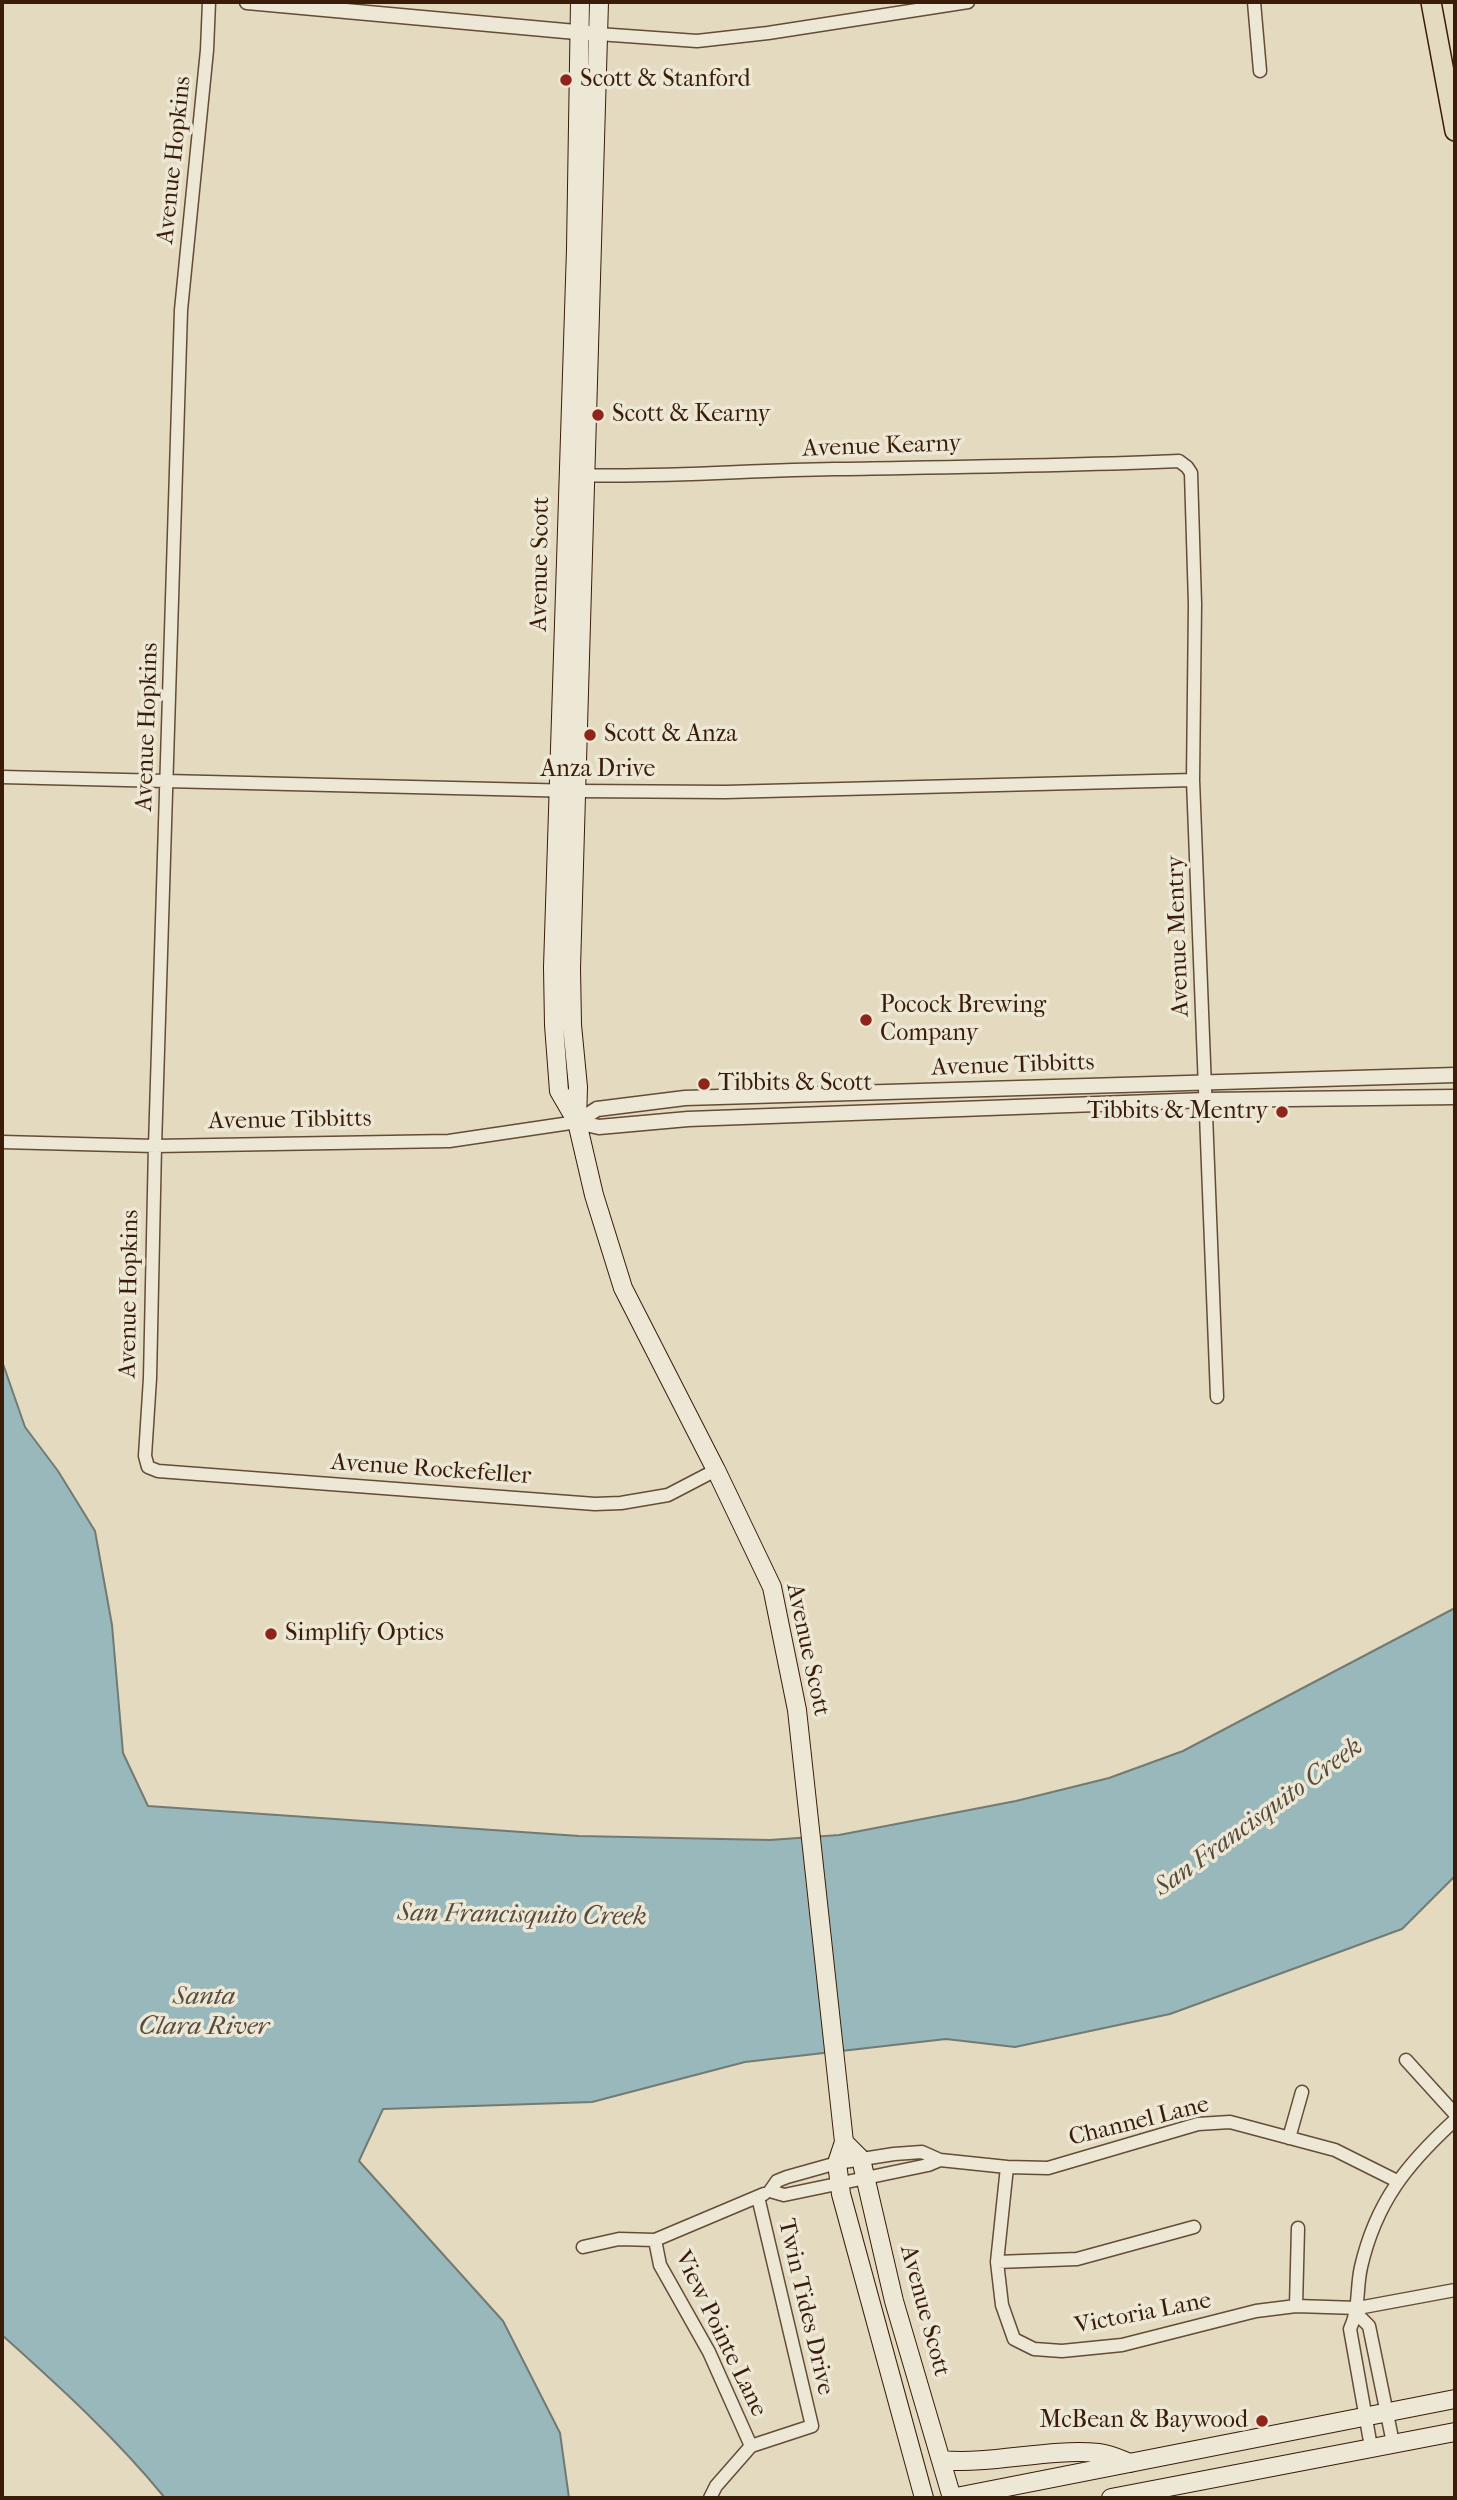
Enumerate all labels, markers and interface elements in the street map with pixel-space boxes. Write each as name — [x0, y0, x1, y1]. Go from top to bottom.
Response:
place label: Scott & Stanford — [580, 66, 751, 94]
marker: Scott & Stanford — [558, 72, 574, 88]
street label: Avenue Hopkins — [152, 75, 198, 245]
place label: Scott & Kearny — [612, 401, 770, 429]
marker: Scott & Kearny — [590, 407, 606, 423]
street label: Avenue Kearny — [802, 430, 962, 464]
street label: Avenue Scott — [525, 496, 557, 632]
street label: Avenue Hopkins — [131, 642, 165, 812]
place label: Scott & Anza — [604, 721, 737, 749]
marker: Scott & Anza — [582, 727, 598, 743]
street label: Anza Drive — [541, 756, 655, 784]
street label: Avenue Mentry — [1162, 855, 1196, 1017]
place label: Pocock Brewing Company — [880, 992, 1046, 1048]
marker: Pocock Brewing Company — [858, 1012, 874, 1028]
street label: Avenue Tibbitts — [931, 1049, 1095, 1083]
place label: Tibbits & Scott — [718, 1070, 872, 1098]
marker: Tibbits & Scott — [696, 1076, 712, 1092]
place label: Tibbits & Mentry — [1087, 1098, 1268, 1126]
marker: Tibbits & Mentry — [1274, 1104, 1290, 1120]
street label: Avenue Tibbitts — [208, 1105, 372, 1137]
street label: Avenue Hopkins — [114, 1210, 146, 1378]
street label: Avenue Rockefeller — [330, 1449, 532, 1491]
street label: Avenue Scott — [779, 1581, 835, 1719]
place label: Simplify Optics — [285, 1620, 444, 1648]
marker: Simplify Optics — [263, 1626, 279, 1642]
water label: San Francisquito Creek — [1149, 1732, 1369, 1904]
water label: San Francisquito Creek — [397, 1898, 647, 1934]
water label: Santa Clara River — [139, 1982, 269, 2044]
street label: Channel Lane — [1066, 2091, 1212, 2153]
street label: Twin Tides Drive — [771, 2216, 839, 2398]
street label: Avenue Scott — [893, 2242, 955, 2380]
street label: View Pointe Lane — [667, 2246, 773, 2422]
street label: Victoria Lane — [1072, 2287, 1214, 2341]
place label: McBean & Baywood — [1039, 2407, 1248, 2435]
marker: McBean & Baywood — [1254, 2413, 1270, 2429]

